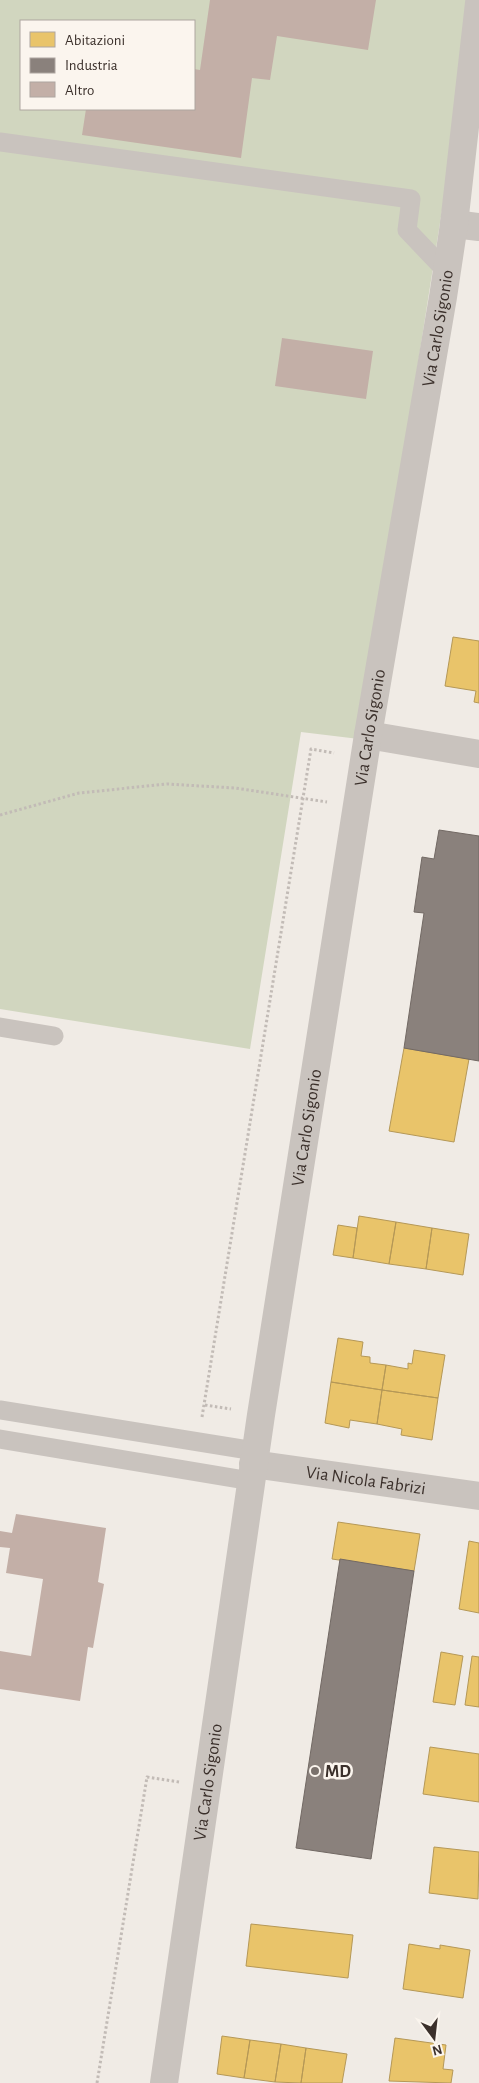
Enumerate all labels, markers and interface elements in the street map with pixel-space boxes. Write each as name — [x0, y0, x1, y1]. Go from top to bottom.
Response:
legend — [20, 20, 195, 110]
text: Abitazioni — [65, 33, 125, 48]
text: Industria — [65, 58, 118, 73]
text: Altro — [65, 83, 94, 98]
street label: Via Carlo Sigonio — [420, 269, 457, 388]
street label: Via Carlo Sigonio — [352, 668, 389, 787]
street label: Via Carlo Sigonio — [289, 1068, 325, 1188]
street label: Via Nicola Fabrizi — [305, 1464, 427, 1498]
street label: Via Carlo Sigonio — [191, 1722, 226, 1842]
place label: MD — [325, 1763, 351, 1781]
marker: MD — [309, 1765, 321, 1777]
north arrow — [409, 2013, 459, 2063]
text: N — [431, 2042, 444, 2058]

